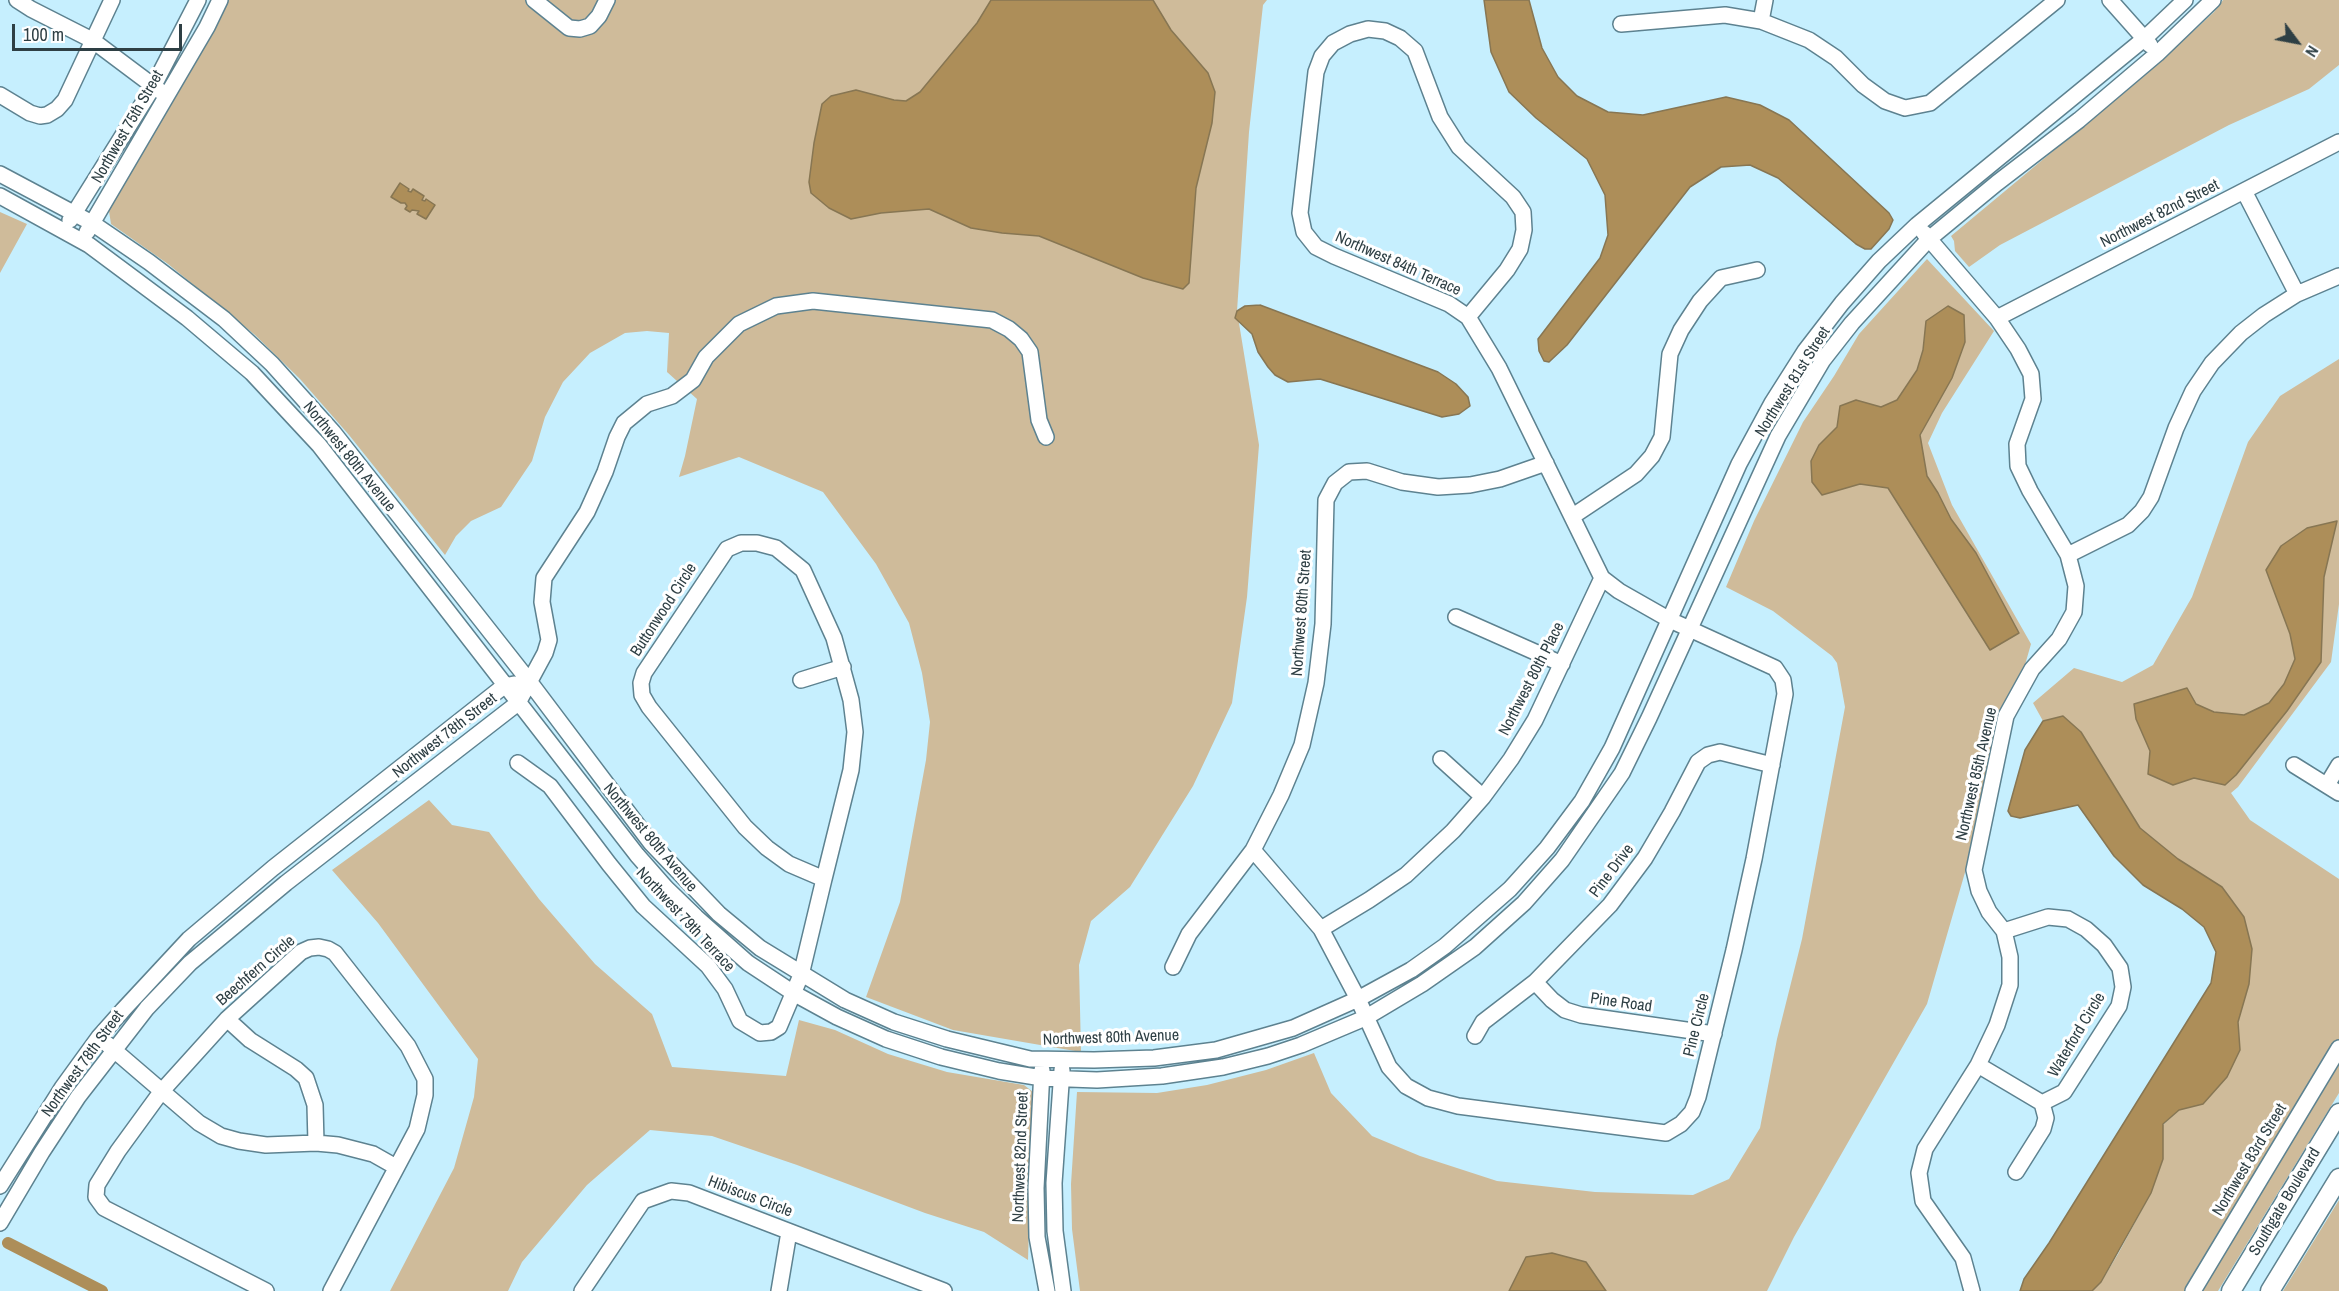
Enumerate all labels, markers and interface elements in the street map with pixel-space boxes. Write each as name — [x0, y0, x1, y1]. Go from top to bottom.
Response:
scale bar — [15, 12, 184, 50]
north arrow — [2267, 12, 2327, 72]
text: 100 m — [23, 22, 64, 47]
text: N — [2300, 42, 2324, 61]
street label: Northwest 75th Street — [88, 67, 168, 187]
street label: Northwest 82nd Street — [2097, 176, 2223, 252]
street label: Northwest 84th Terrace — [1332, 228, 1464, 300]
street label: Northwest 81st Street — [1751, 323, 1835, 441]
street label: Northwest 80th Avenue — [299, 398, 399, 516]
street label: Northwest 80th Street — [1288, 549, 1316, 677]
street label: Buttonwood Circle — [627, 560, 701, 660]
street label: Northwest 80th Place — [1495, 619, 1569, 739]
street label: Northwest 78th Street — [389, 689, 501, 783]
street label: Northwest 85th Avenue — [1952, 706, 2002, 842]
street label: Northwest 80th Avenue — [599, 780, 701, 896]
street label: Pine Drive — [1586, 840, 1638, 902]
street label: Northwest 79th Terrace — [632, 864, 738, 976]
street label: Beechfern Circle — [213, 932, 299, 1010]
street label: Pine Road — [1589, 989, 1653, 1017]
street label: Waterford Circle — [2044, 989, 2110, 1081]
street label: Pine Circle — [1680, 991, 1714, 1059]
street label: Northwest 78th Street — [38, 1007, 128, 1121]
street label: Northwest 80th Avenue — [1043, 1026, 1179, 1050]
street label: Northwest 82nd Street — [1009, 1091, 1033, 1223]
street label: Northwest 83rd Street — [2209, 1100, 2291, 1220]
street label: Southgate Boulevard — [2245, 1145, 2325, 1259]
street label: Hibiscus Circle — [705, 1172, 795, 1222]

